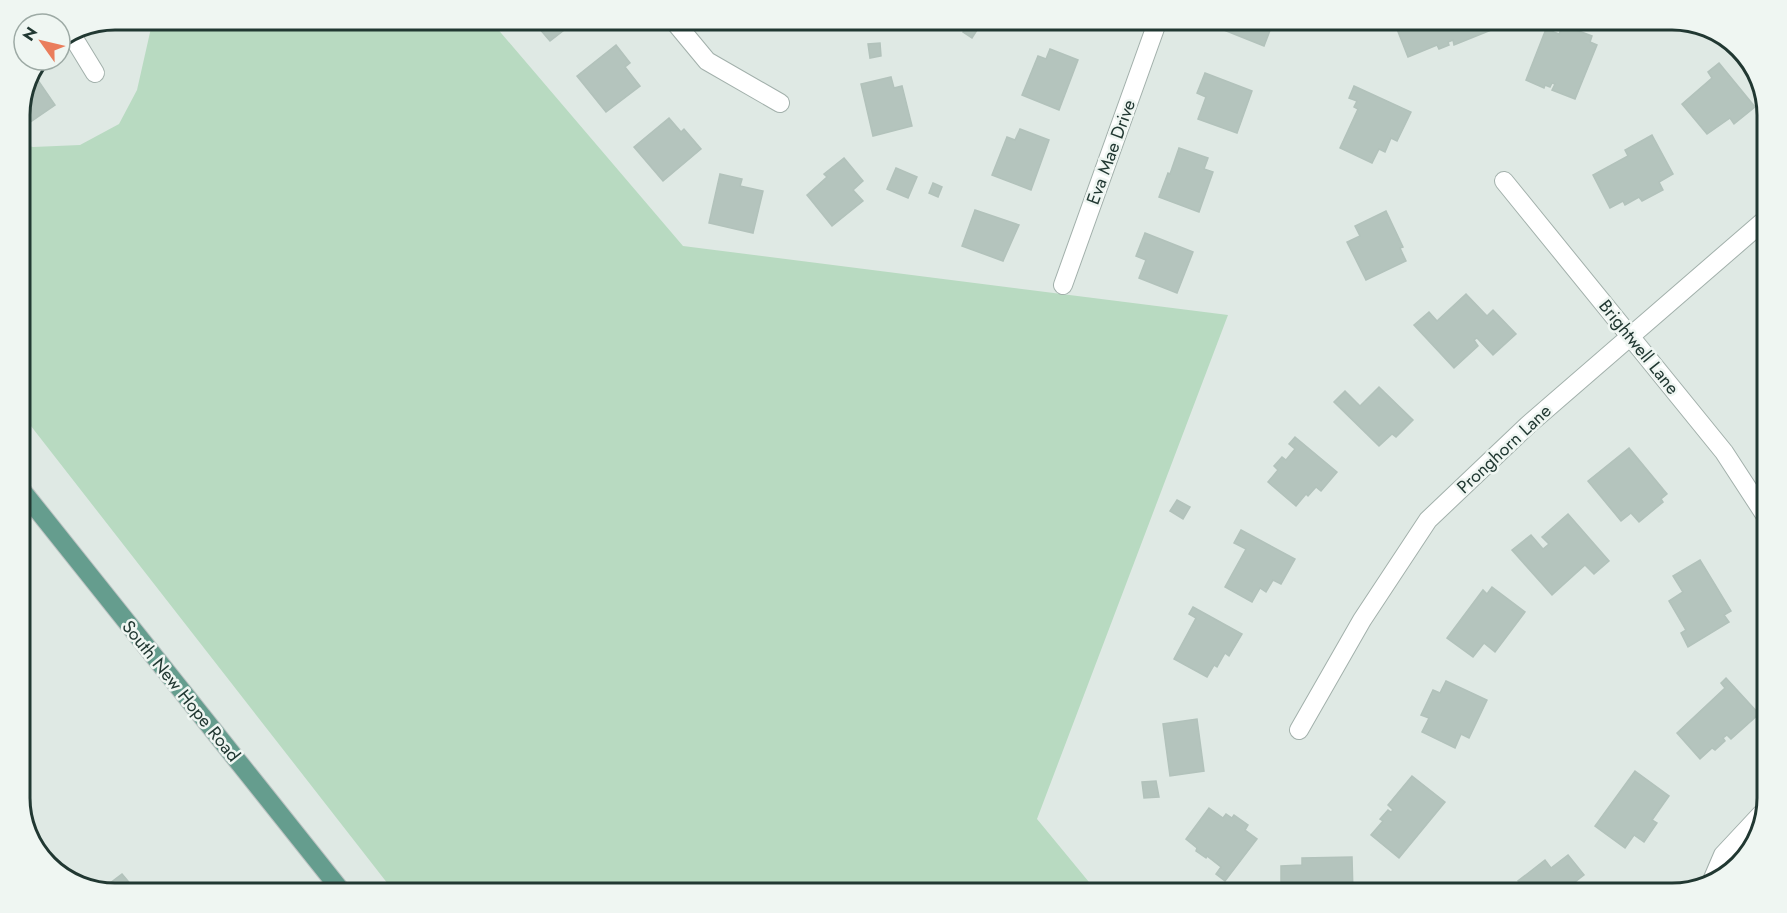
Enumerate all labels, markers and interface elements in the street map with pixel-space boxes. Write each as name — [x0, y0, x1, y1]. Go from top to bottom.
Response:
north arrow — [12, 12, 72, 72]
text: N — [17, 22, 43, 46]
street label: Eva Mae Drive — [1080, 96, 1142, 208]
street label: Brightwell Lane — [1593, 294, 1685, 400]
street label: Pronghorn Lane — [1451, 398, 1557, 500]
street label: South New Hope Road — [116, 615, 246, 767]

